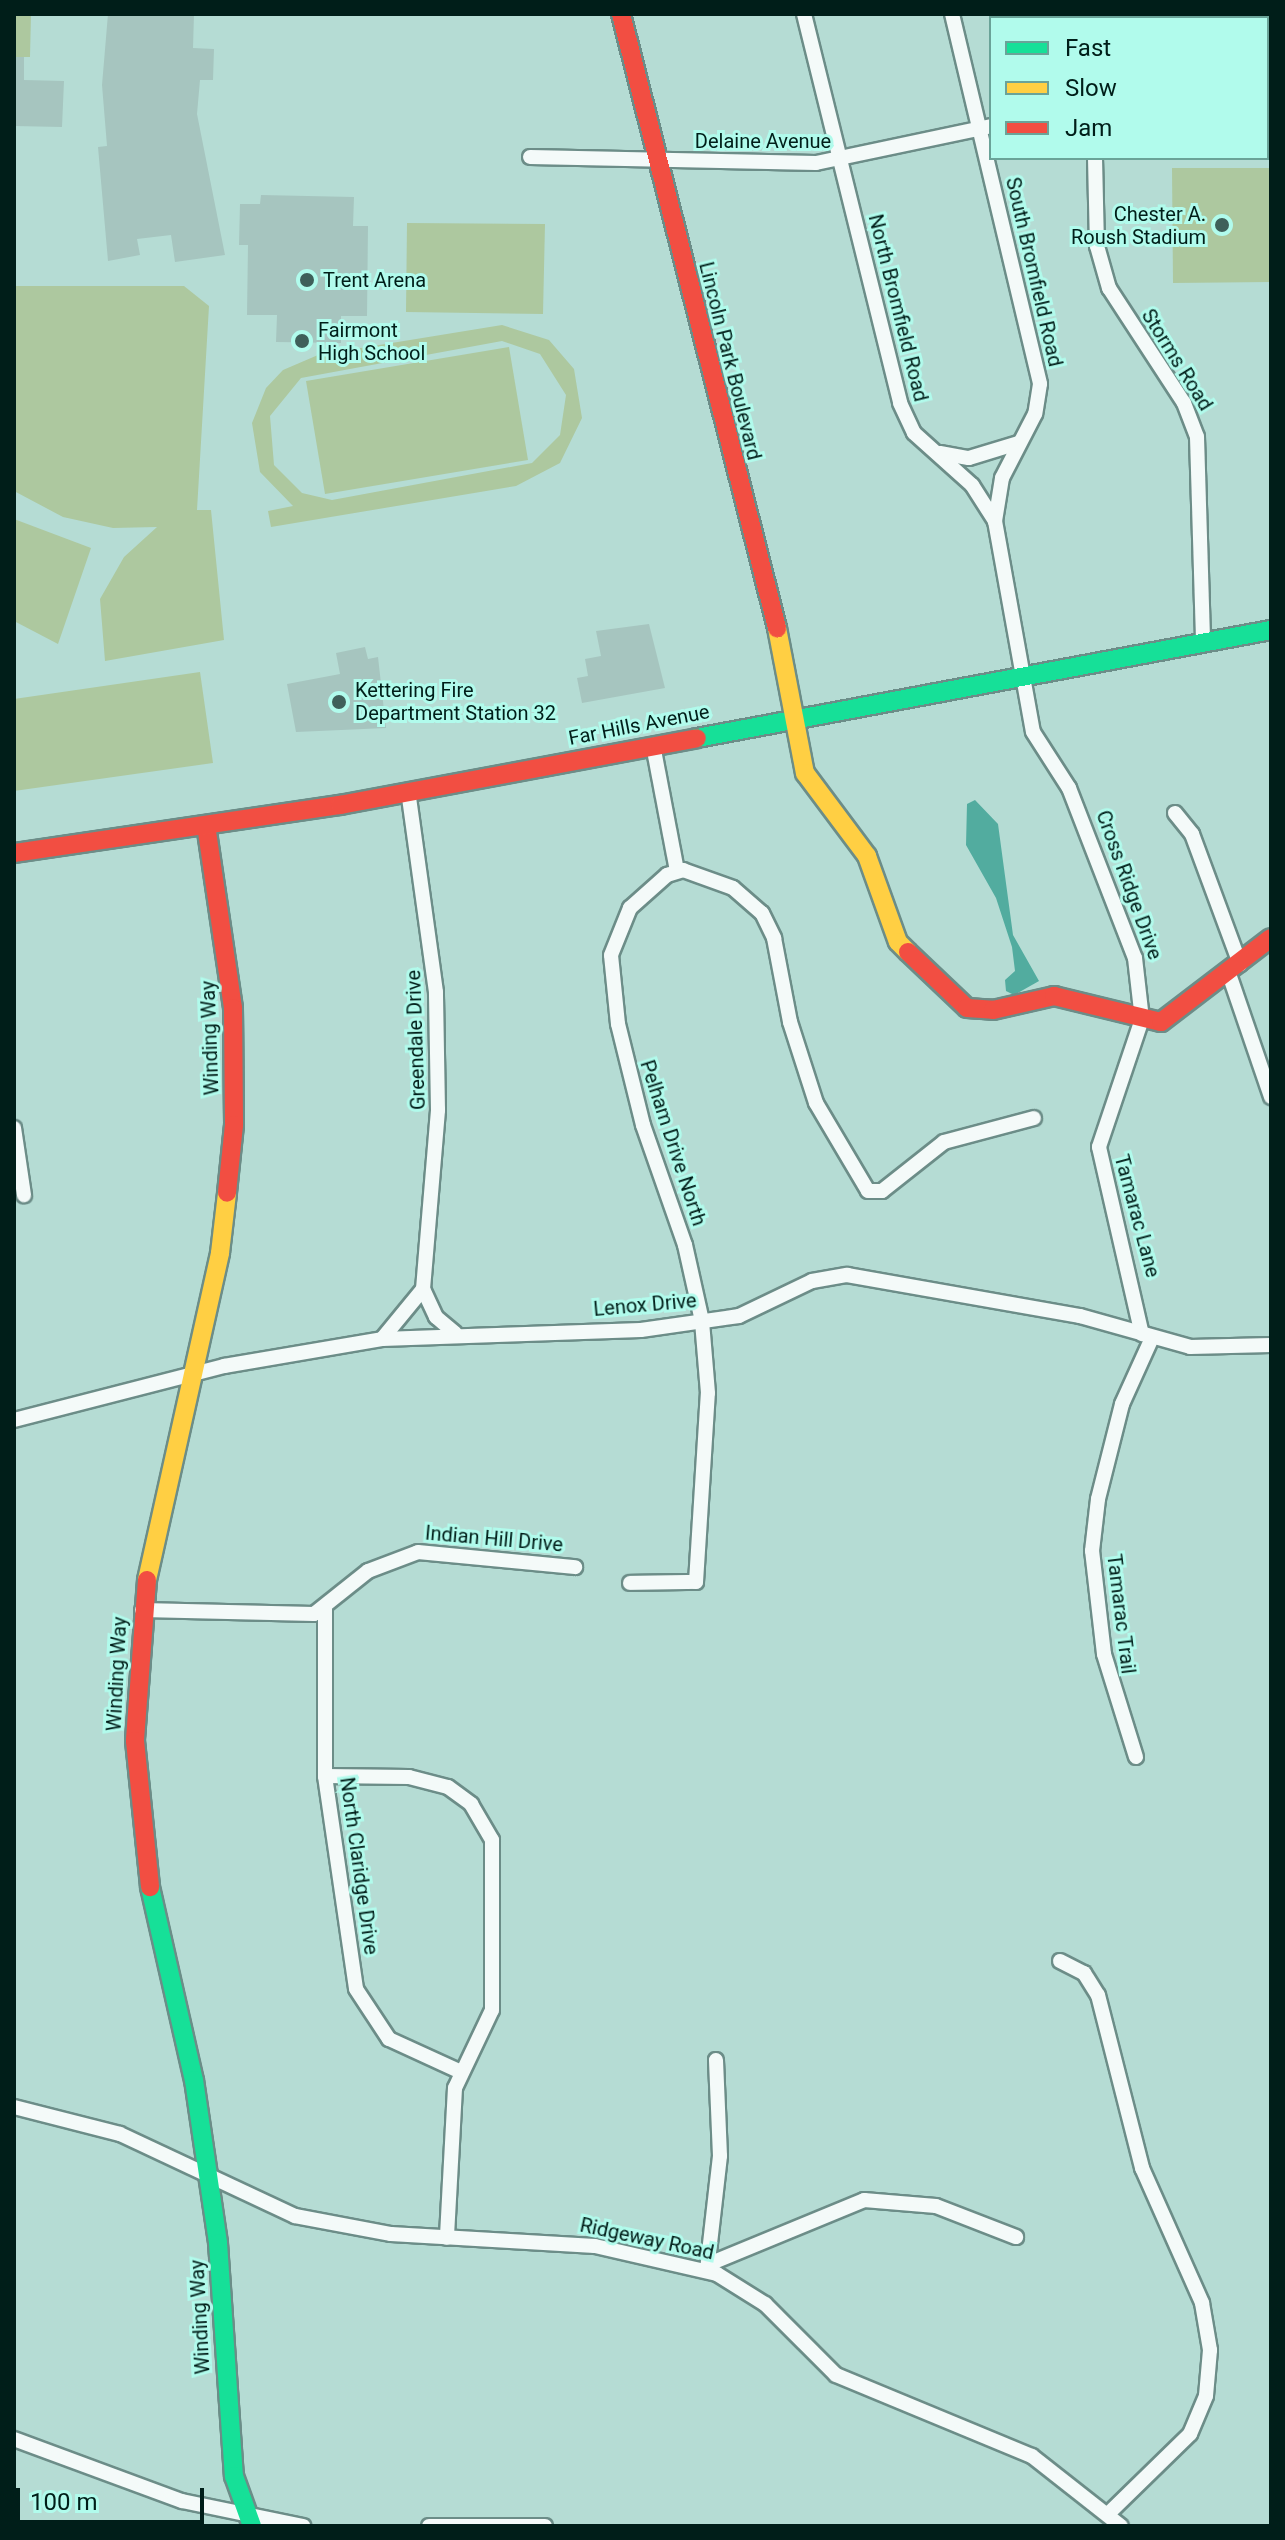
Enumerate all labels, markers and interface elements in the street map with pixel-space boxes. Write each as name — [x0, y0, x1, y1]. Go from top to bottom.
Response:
legend — [989, 16, 1269, 160]
text: Fast — [1065, 34, 1111, 62]
text: Slow — [1065, 74, 1117, 102]
text: Jam — [1065, 114, 1112, 142]
street label: Delaine Avenue — [695, 129, 831, 153]
street label: South Bromfield Road — [1001, 175, 1067, 369]
place label: Chester A. Roush Stadium — [1071, 202, 1206, 249]
street label: North Bromfield Road — [863, 212, 933, 404]
marker: Chester A. Roush Stadium — [1213, 216, 1231, 234]
street label: Lincoln Park Boulevard — [694, 260, 766, 462]
place label: Trent Arena — [323, 268, 426, 292]
marker: Trent Arena — [298, 271, 316, 289]
street label: Storms Road — [1136, 305, 1218, 415]
place label: Fairmont High School — [318, 318, 425, 365]
marker: Fairmont High School — [293, 332, 311, 350]
place label: Kettering Fire Department Station 32 — [355, 678, 556, 725]
marker: Kettering Fire Department Station 32 — [330, 693, 348, 711]
street label: Far Hills Avenue — [567, 700, 711, 750]
street label: Cross Ridge Drive — [1091, 807, 1167, 963]
street label: Greendale Drive — [402, 970, 430, 1110]
street label: Winding Way — [196, 980, 224, 1096]
street label: Pelham Drive North — [635, 1057, 711, 1229]
street label: Tamarac Lane — [1109, 1152, 1165, 1280]
street label: Lenox Drive — [592, 1289, 698, 1321]
street label: Indian Hill Drive — [424, 1521, 564, 1557]
street label: Tamarac Trail — [1102, 1552, 1140, 1676]
street label: Winding Way — [102, 1616, 132, 1732]
street label: North Claridge Drive — [335, 1776, 383, 1956]
street label: Ridgeway Road — [578, 2213, 716, 2265]
street label: Winding Way — [185, 2259, 215, 2375]
scale bar — [20, 2472, 208, 2522]
text: 100 m — [30, 2488, 97, 2516]

